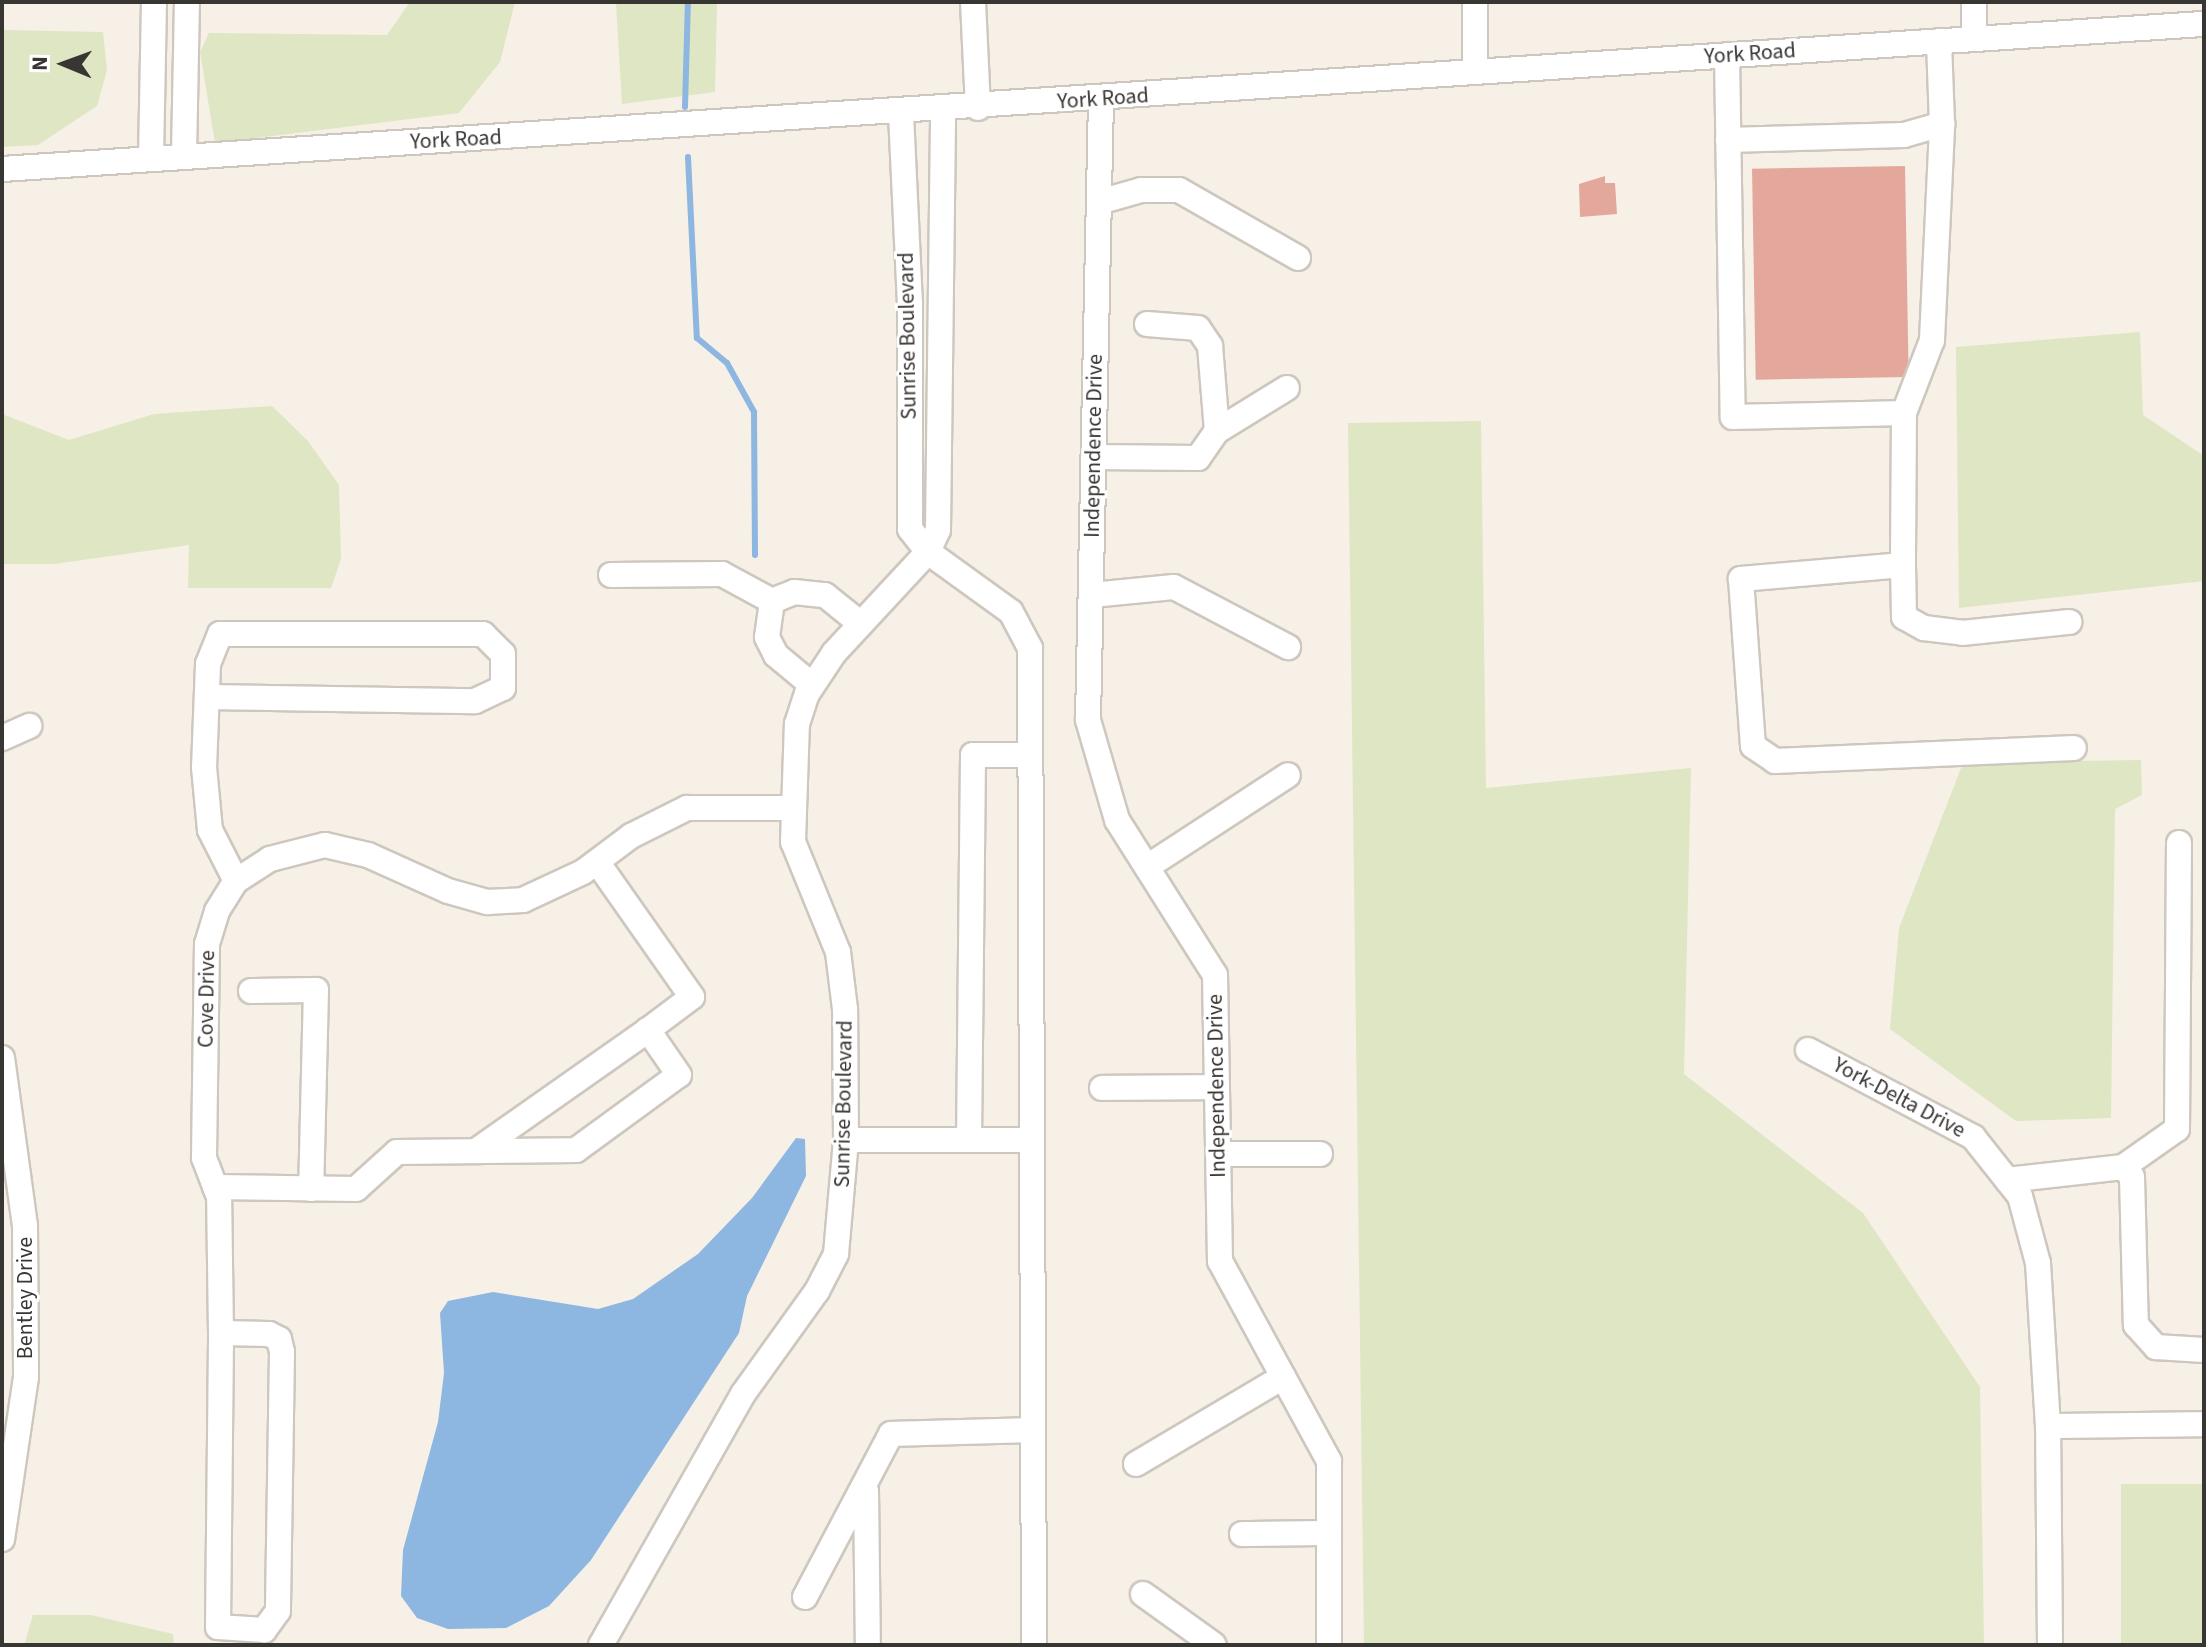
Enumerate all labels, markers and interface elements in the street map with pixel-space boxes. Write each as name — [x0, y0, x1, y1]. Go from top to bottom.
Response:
north arrow — [24, 24, 104, 104]
street label: York Road — [1703, 38, 1797, 70]
text: N — [24, 56, 56, 71]
street label: York Road — [1056, 83, 1150, 115]
street label: York Road — [410, 124, 502, 156]
street label: Sunrise Boulevard — [893, 252, 923, 420]
street label: Independence Drive — [1079, 354, 1109, 538]
street label: Cove Drive — [193, 950, 221, 1048]
street label: Independence Drive — [1202, 994, 1232, 1178]
street label: Sunrise Boulevard — [829, 1020, 859, 1188]
street label: York-Delta Drive — [1828, 1052, 1970, 1144]
street label: Bentley Drive — [13, 1237, 39, 1359]

